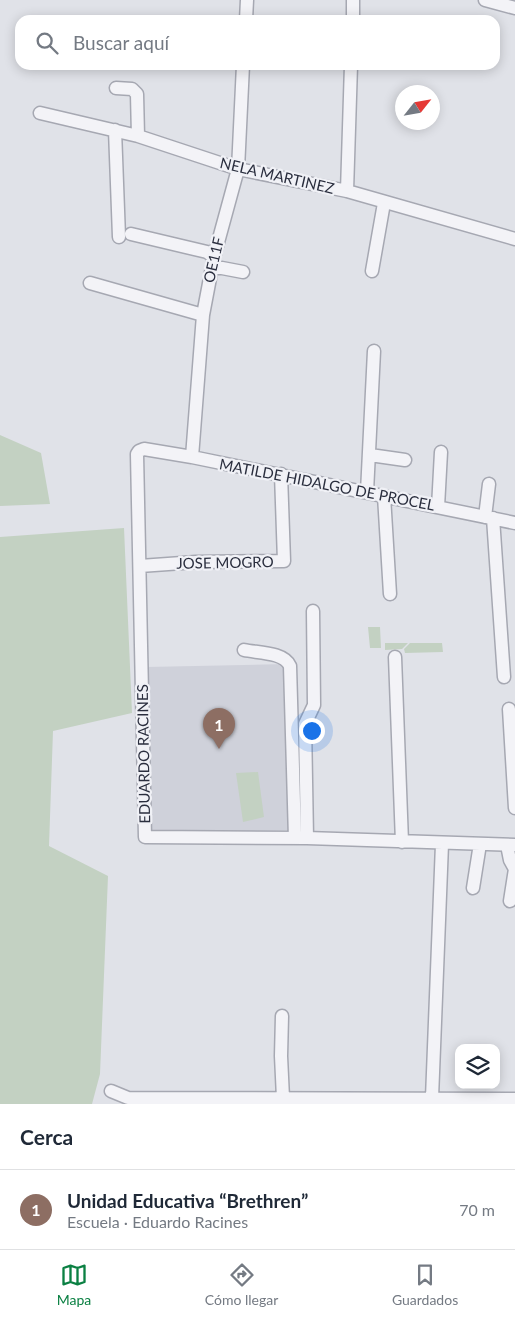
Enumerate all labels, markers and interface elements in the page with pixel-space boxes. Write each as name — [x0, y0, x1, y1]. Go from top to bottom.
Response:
search box — [15, 15, 500, 70]
icon: search — [33, 29, 61, 57]
text: Buscar aquí — [73, 31, 169, 54]
north arrow — [395, 85, 440, 130]
street label: NELA MARTINEZ — [218, 153, 336, 197]
street label: OE11F — [199, 235, 227, 284]
street label: MATILDE HIDALGO DE PROCEL — [218, 454, 437, 514]
street label: JOSE MOGRO — [176, 552, 274, 572]
street label: EDUARDO RACINES — [133, 684, 153, 824]
pin: 1 — [203, 708, 235, 749]
your location — [299, 718, 325, 744]
map controls — [455, 1044, 500, 1089]
button: layers — [455, 1044, 500, 1089]
text: Cerca — [20, 1124, 73, 1149]
text: Unidad Educativa “Brethren” — [67, 1189, 308, 1212]
text: 1 — [31, 1200, 41, 1219]
text: 70 m — [459, 1200, 495, 1219]
text: Escuela · Eduardo Racines — [67, 1212, 248, 1231]
tab: Mapa — [57, 1261, 91, 1308]
tab: Cómo llegar — [205, 1261, 278, 1308]
tab: Guardados — [392, 1261, 458, 1308]

